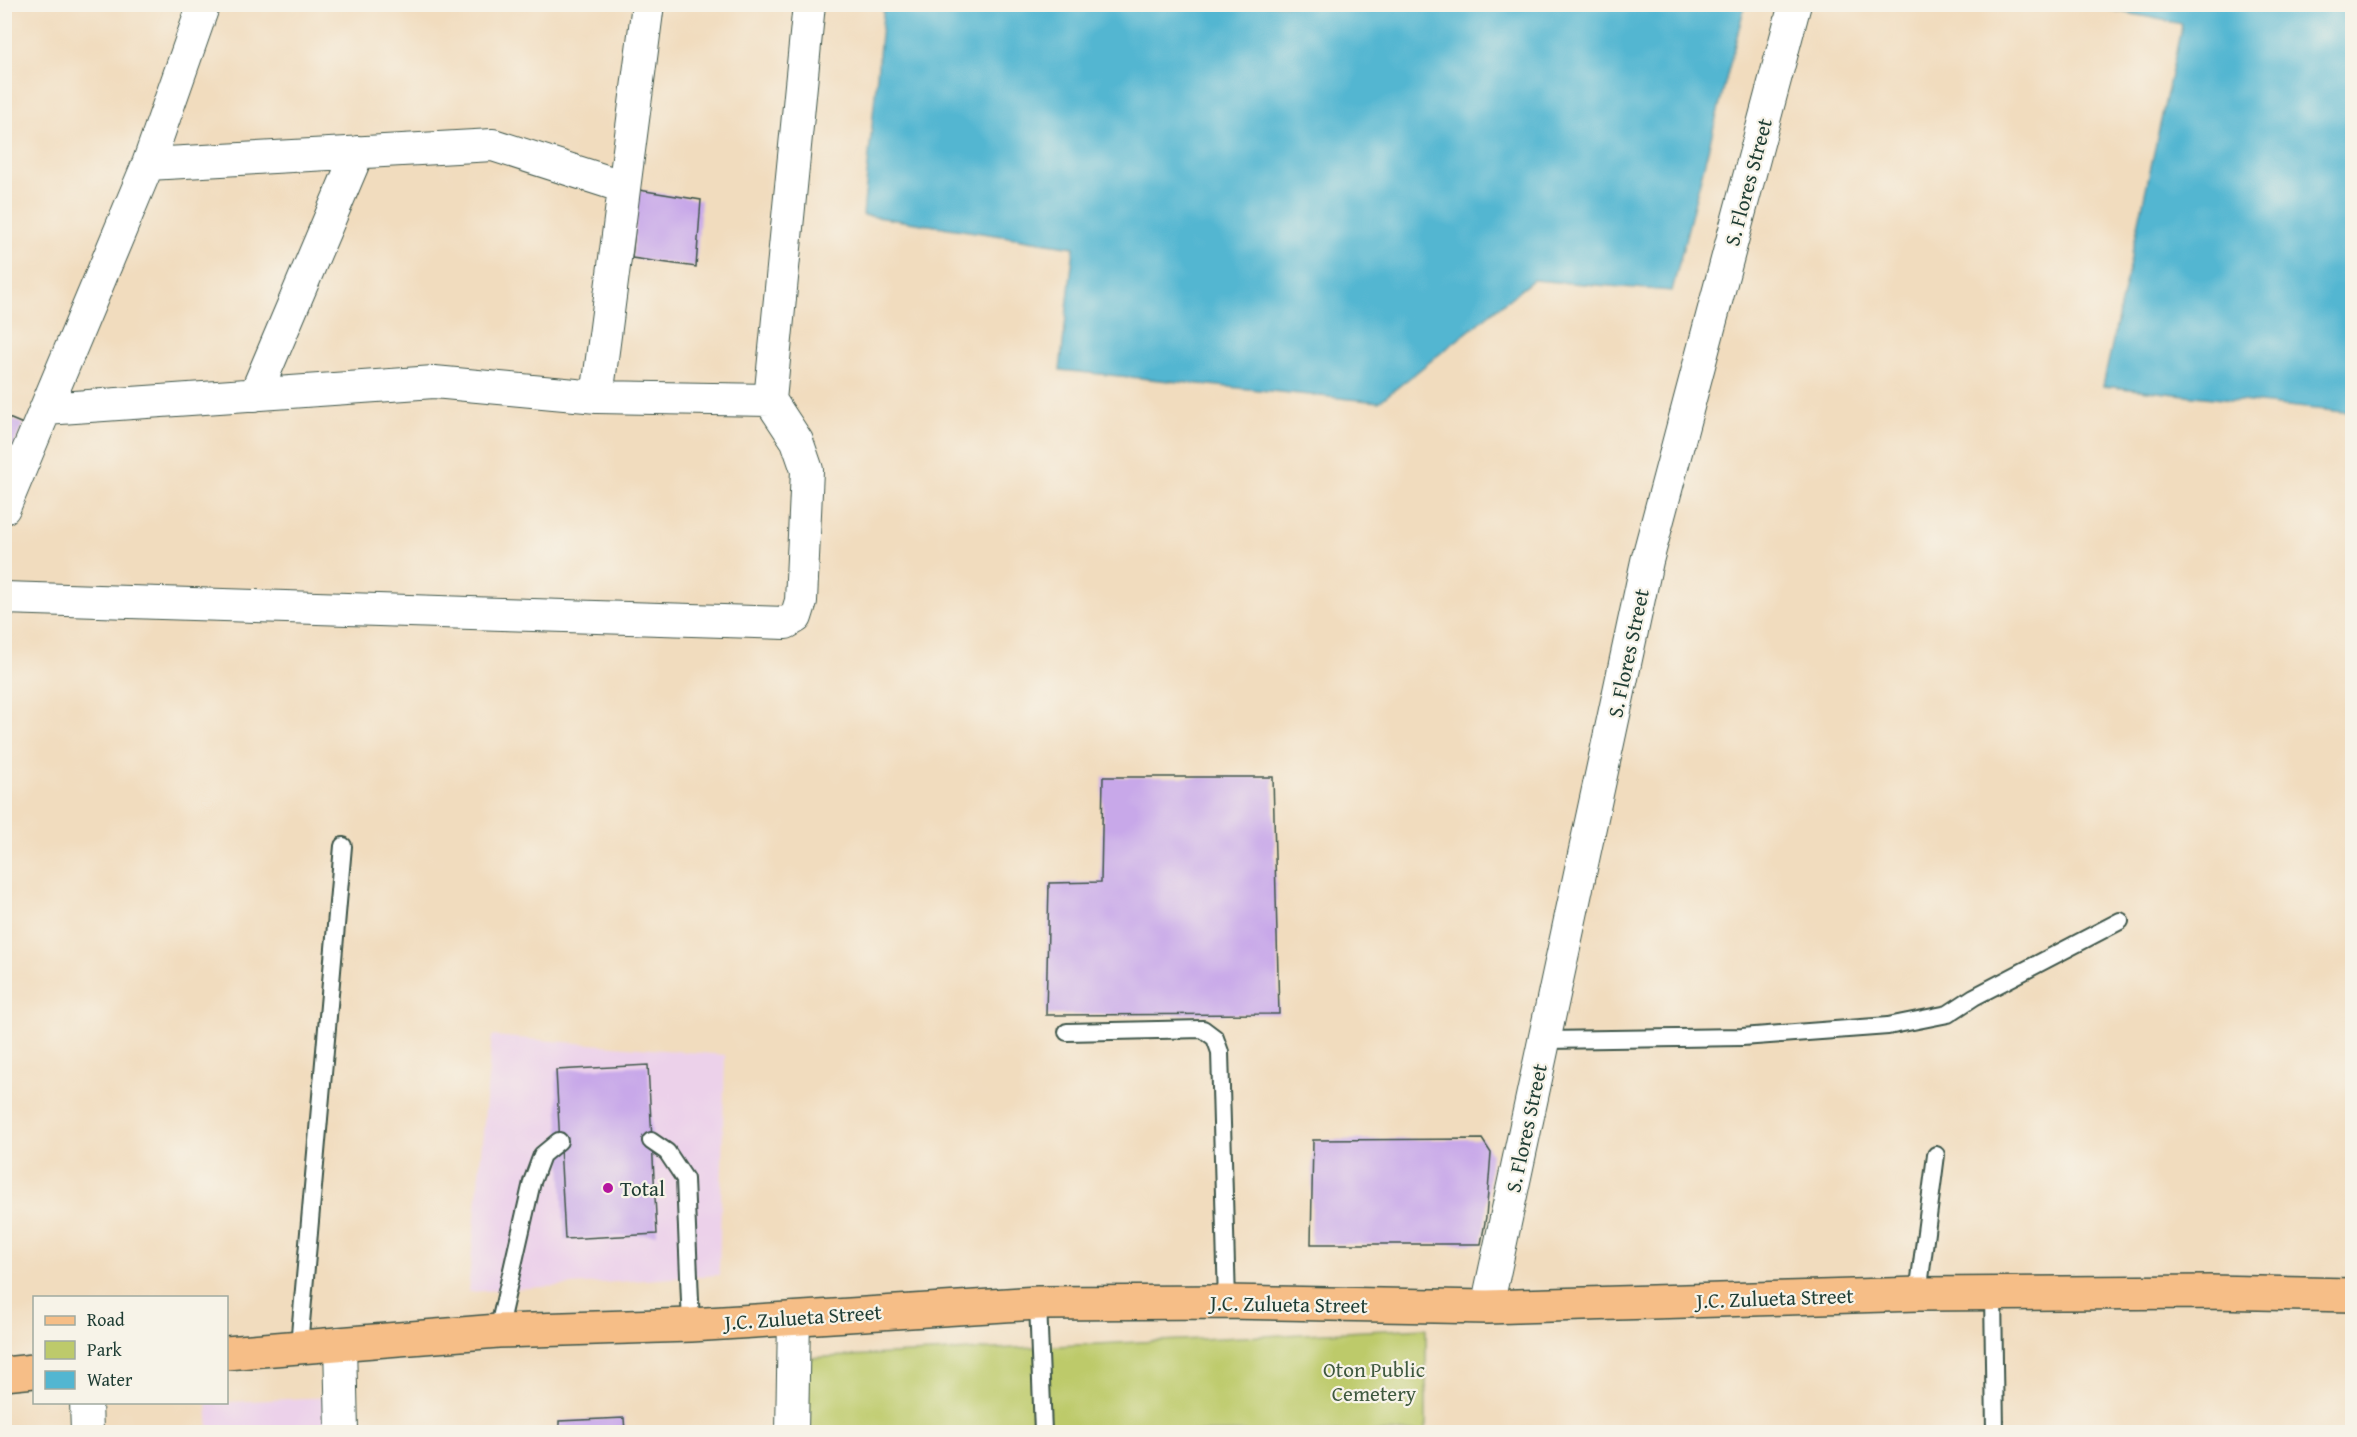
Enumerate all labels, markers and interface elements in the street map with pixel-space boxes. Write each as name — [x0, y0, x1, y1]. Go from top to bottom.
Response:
street label: S. Flores Street — [1716, 114, 1780, 249]
street label: S. Flores Street — [1599, 585, 1657, 720]
street label: S. Flores Street — [1497, 1060, 1555, 1195]
place label: Total — [620, 1173, 665, 1204]
marker: Total — [601, 1181, 615, 1195]
street label: J.C. Zulueta Street — [1693, 1280, 1855, 1316]
street label: J.C. Zulueta Street — [1207, 1287, 1369, 1321]
legend — [33, 1296, 228, 1404]
street label: J.C. Zulueta Street — [720, 1296, 883, 1338]
text: Road — [87, 1306, 125, 1333]
text: Park — [87, 1336, 123, 1363]
park label: Oton Public Cemetery — [1323, 1354, 1425, 1409]
text: Water — [87, 1366, 133, 1393]

